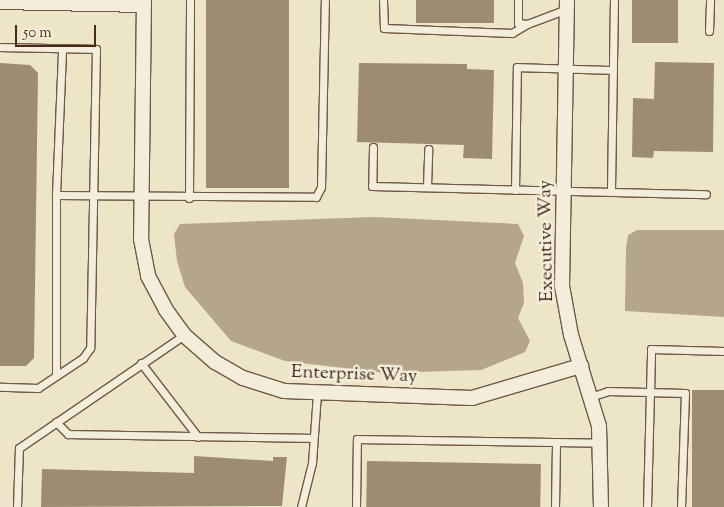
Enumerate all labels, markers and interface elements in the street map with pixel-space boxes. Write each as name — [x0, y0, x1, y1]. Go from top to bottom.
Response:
scale bar — [18, 15, 99, 47]
text: 50 m — [23, 23, 52, 44]
street label: Executive Way — [535, 180, 559, 302]
street label: Enterprise Way — [290, 361, 418, 389]

